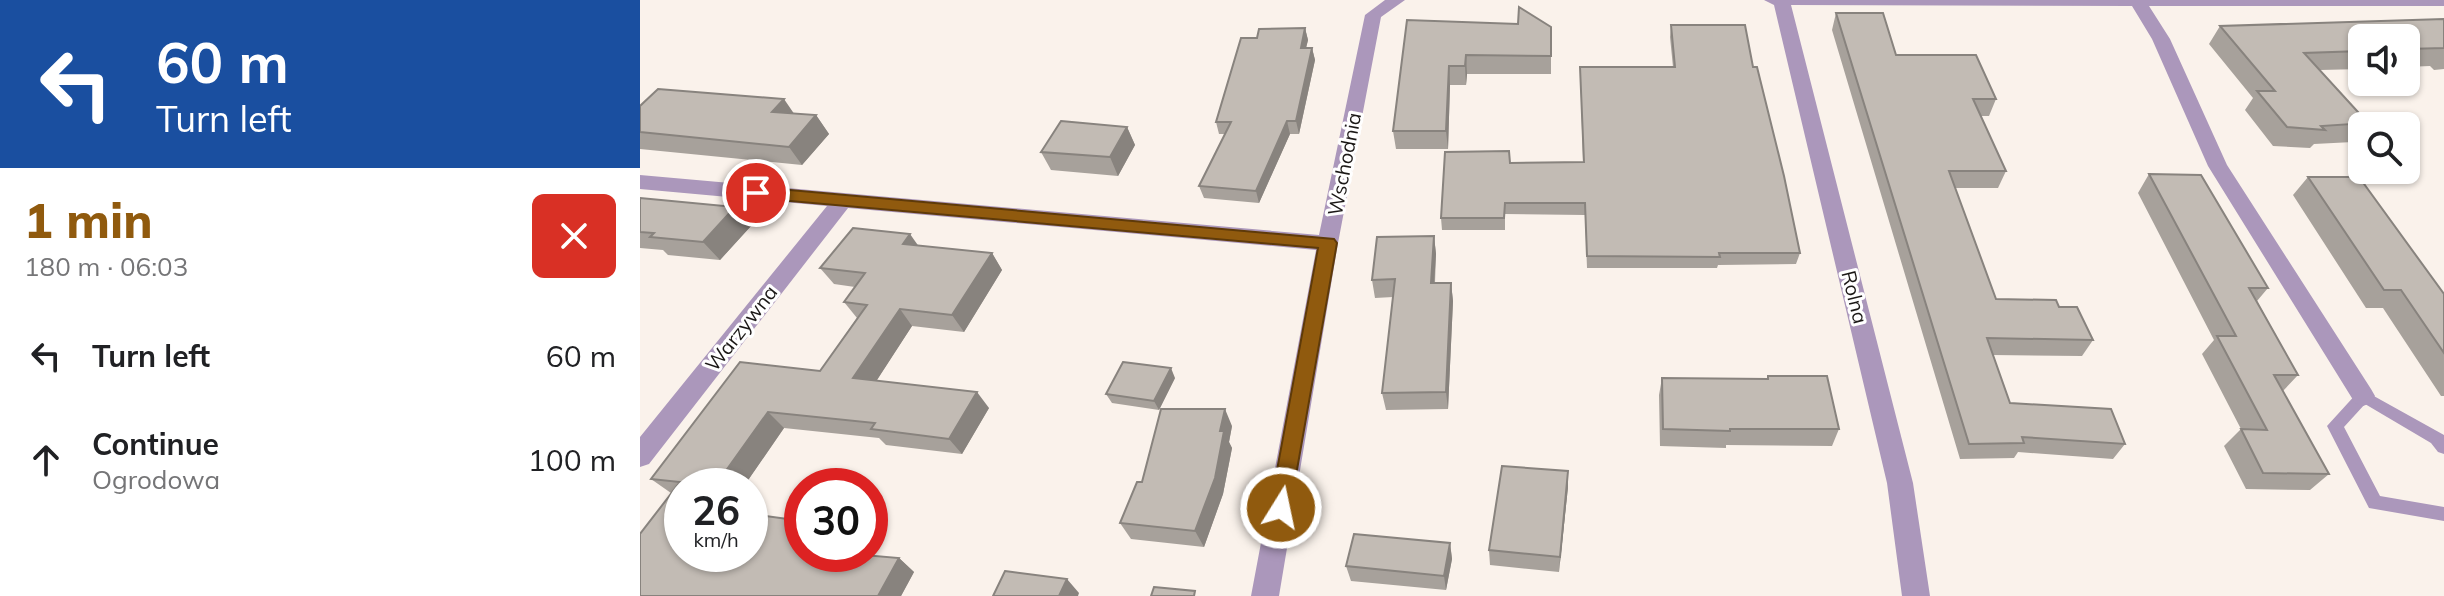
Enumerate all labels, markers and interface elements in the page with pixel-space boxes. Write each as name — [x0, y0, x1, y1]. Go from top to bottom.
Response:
map controls — [2348, 24, 2420, 184]
button: sound — [2348, 24, 2420, 96]
text: 60 m — [156, 27, 289, 97]
icon: left — [24, 32, 128, 136]
text: Turn left — [156, 96, 292, 141]
street label: Wschodnia — [1322, 110, 1366, 218]
button: search — [2348, 112, 2420, 184]
pin — [722, 159, 790, 227]
icon: arrive — [734, 171, 778, 215]
text: 1 min — [24, 190, 153, 250]
button: close — [532, 194, 616, 278]
text: 180 m · 06:03 — [24, 250, 188, 283]
street label: Rolna — [1836, 268, 1874, 326]
street label: Warzywna — [700, 280, 782, 376]
icon: left — [24, 334, 68, 378]
text: Turn left — [92, 337, 210, 375]
text: 60 m — [546, 337, 616, 375]
text: Continue — [92, 425, 219, 463]
icon: ahead — [24, 438, 68, 482]
text: 100 m — [528, 441, 616, 479]
text: Ogrodowa — [92, 463, 220, 496]
position arrow — [1239, 466, 1323, 550]
speed limit sign: 30 — [784, 468, 888, 572]
text: 26 — [692, 485, 740, 535]
text: km/h — [693, 527, 739, 552]

